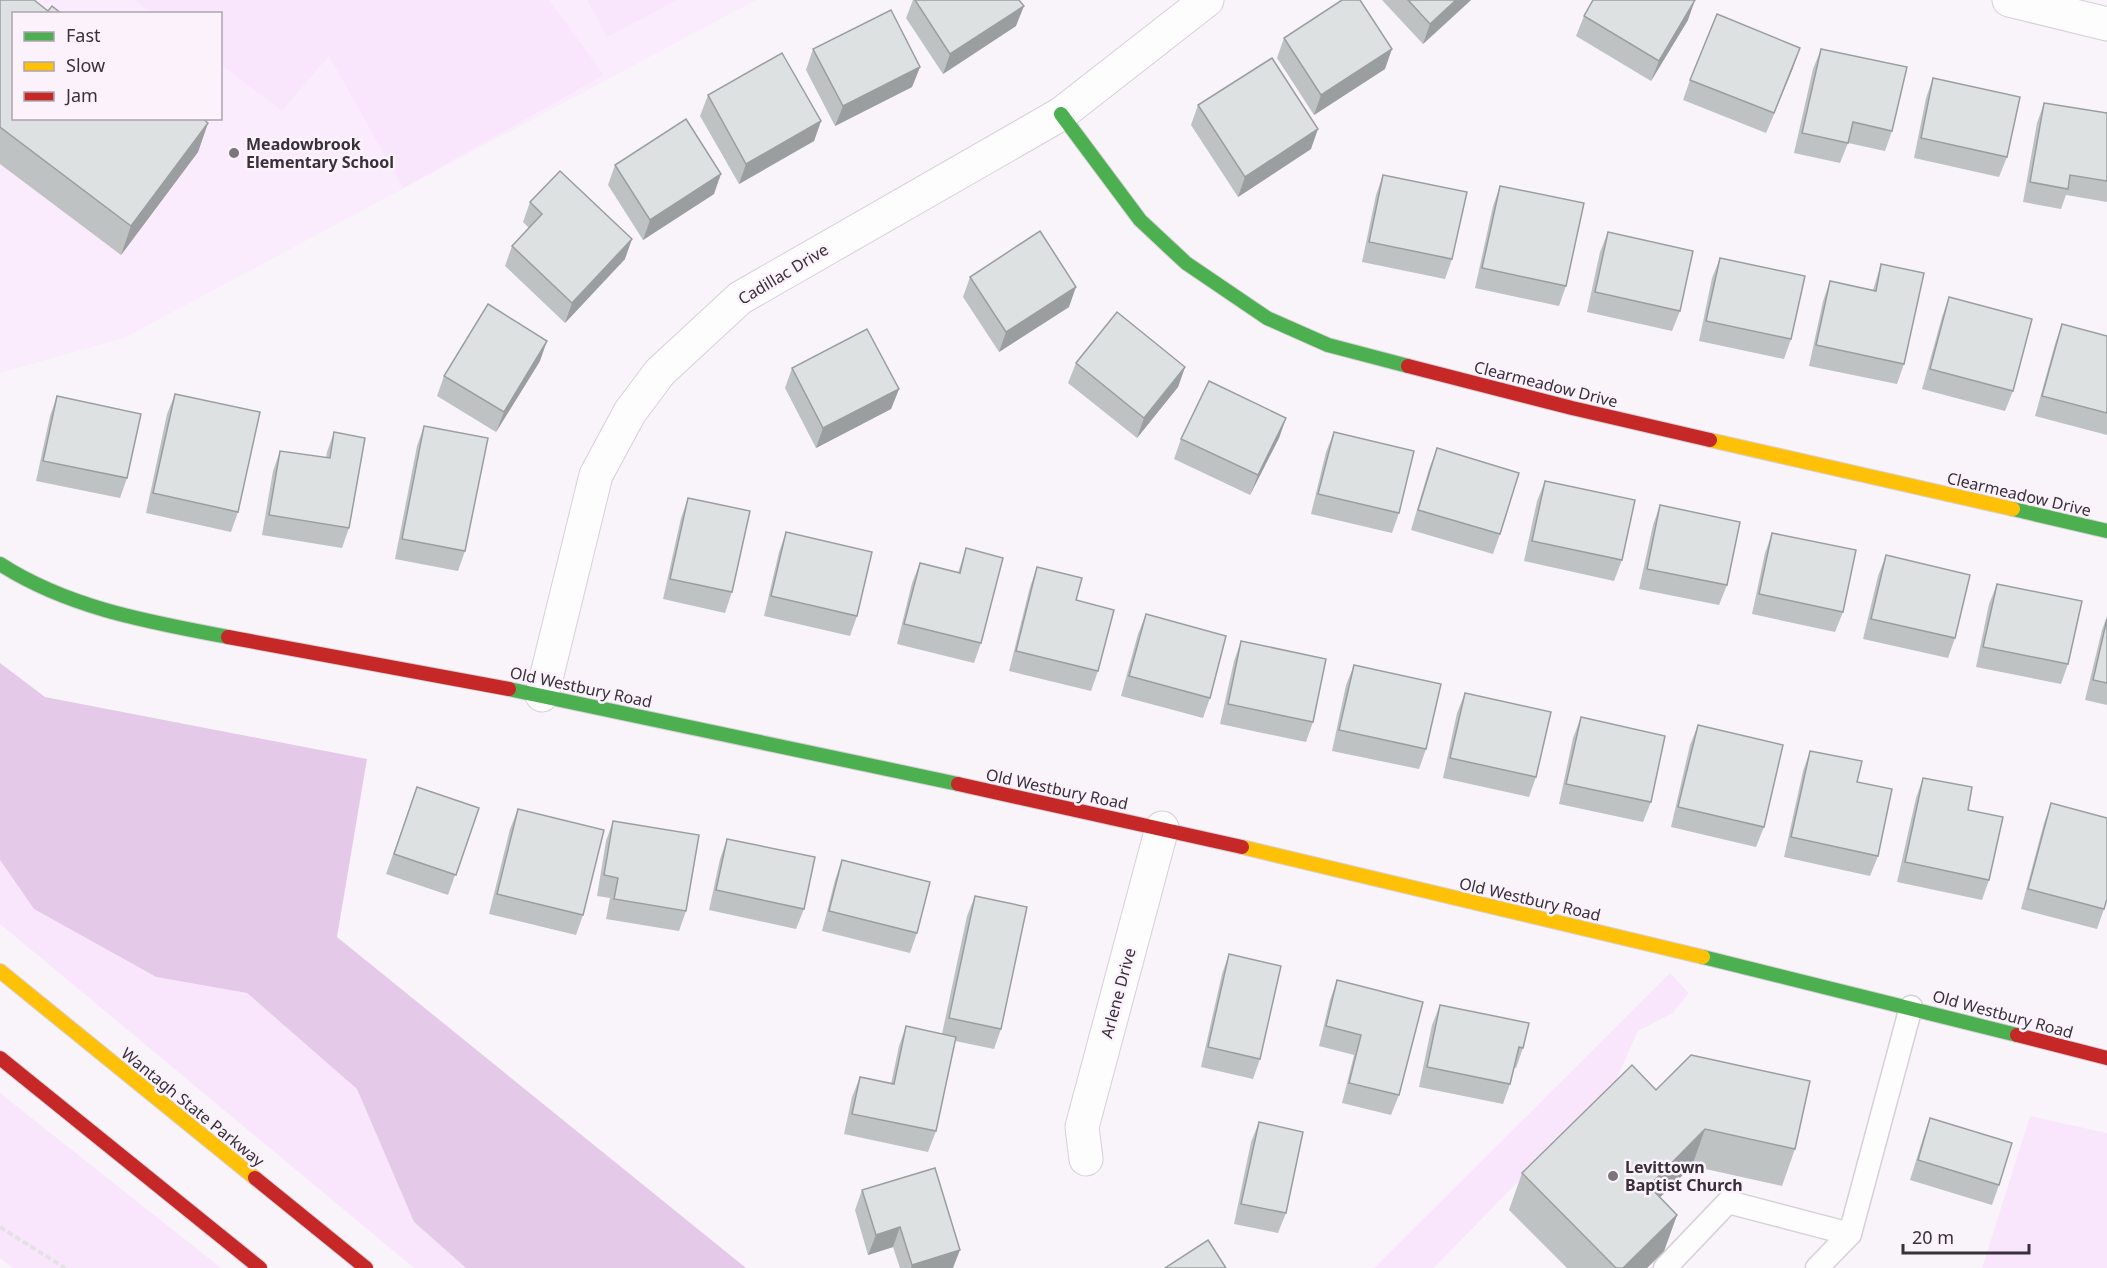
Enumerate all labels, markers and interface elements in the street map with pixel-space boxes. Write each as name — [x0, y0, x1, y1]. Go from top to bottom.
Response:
legend — [12, 12, 222, 120]
text: Fast — [66, 23, 101, 47]
text: Slow — [66, 53, 105, 77]
text: Jam — [64, 83, 98, 107]
place label: Meadowbrook Elementary School — [246, 133, 394, 173]
marker: Meadowbrook Elementary School — [227, 146, 241, 160]
street label: Cadillac Drive — [734, 238, 832, 310]
street label: Clearmeadow Drive — [1472, 356, 1620, 412]
street label: Clearmeadow Drive — [1945, 467, 2093, 521]
street label: Old Westbury Road — [508, 661, 654, 713]
street label: Old Westbury Road — [984, 763, 1130, 815]
street label: Old Westbury Road — [1457, 872, 1603, 926]
street label: Arlene Drive — [1095, 945, 1141, 1041]
street label: Old Westbury Road — [1930, 985, 2076, 1043]
street label: Wantagh State Parkway — [117, 1042, 270, 1172]
place label: Levittown Baptist Church — [1625, 1156, 1743, 1196]
marker: Levittown Baptist Church — [1606, 1169, 1620, 1183]
scale bar — [1903, 1217, 2029, 1255]
text: 20 m — [1912, 1225, 1954, 1249]

